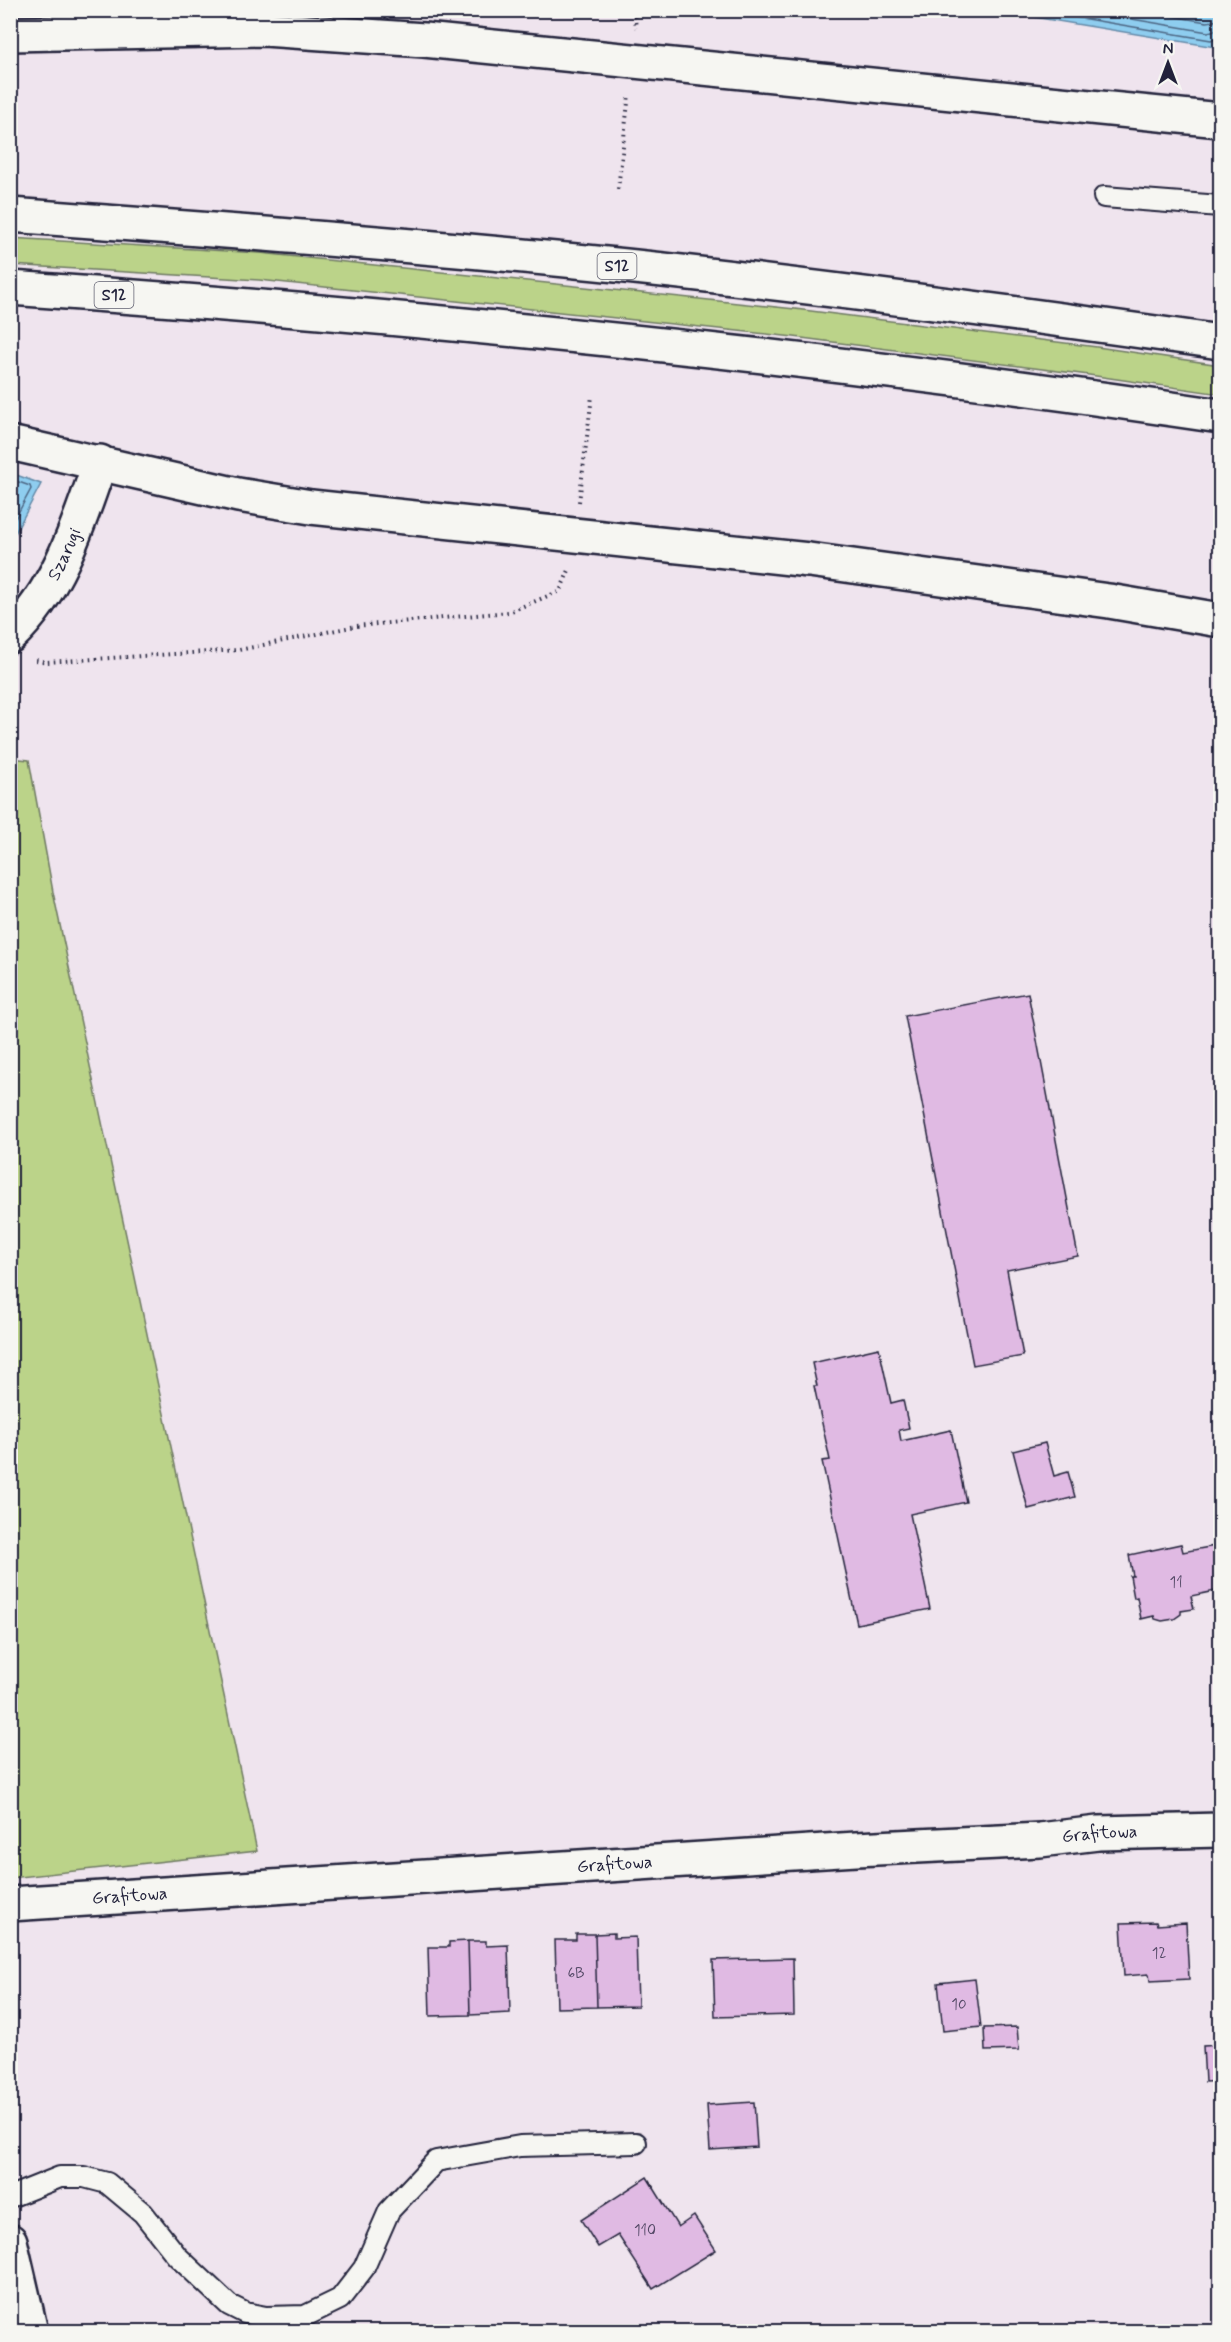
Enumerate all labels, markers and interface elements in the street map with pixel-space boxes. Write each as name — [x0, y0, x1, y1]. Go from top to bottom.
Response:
north arrow — [1138, 33, 1198, 93]
text: N — [1163, 39, 1173, 60]
road number: S12 — [598, 253, 636, 279]
road number: S12 — [94, 282, 134, 308]
street label: Szarugi — [42, 525, 87, 585]
house number: 11 — [1169, 1573, 1183, 1593]
street label: Grafitowa — [1061, 1820, 1138, 1849]
street label: Grafitowa — [576, 1850, 653, 1879]
street label: Grafitowa — [91, 1882, 168, 1911]
house number: 12 — [1152, 1944, 1166, 1964]
house number: 6B — [567, 1964, 585, 1984]
house number: 10 — [951, 1995, 967, 2015]
house number: 110 — [634, 2221, 656, 2241]

